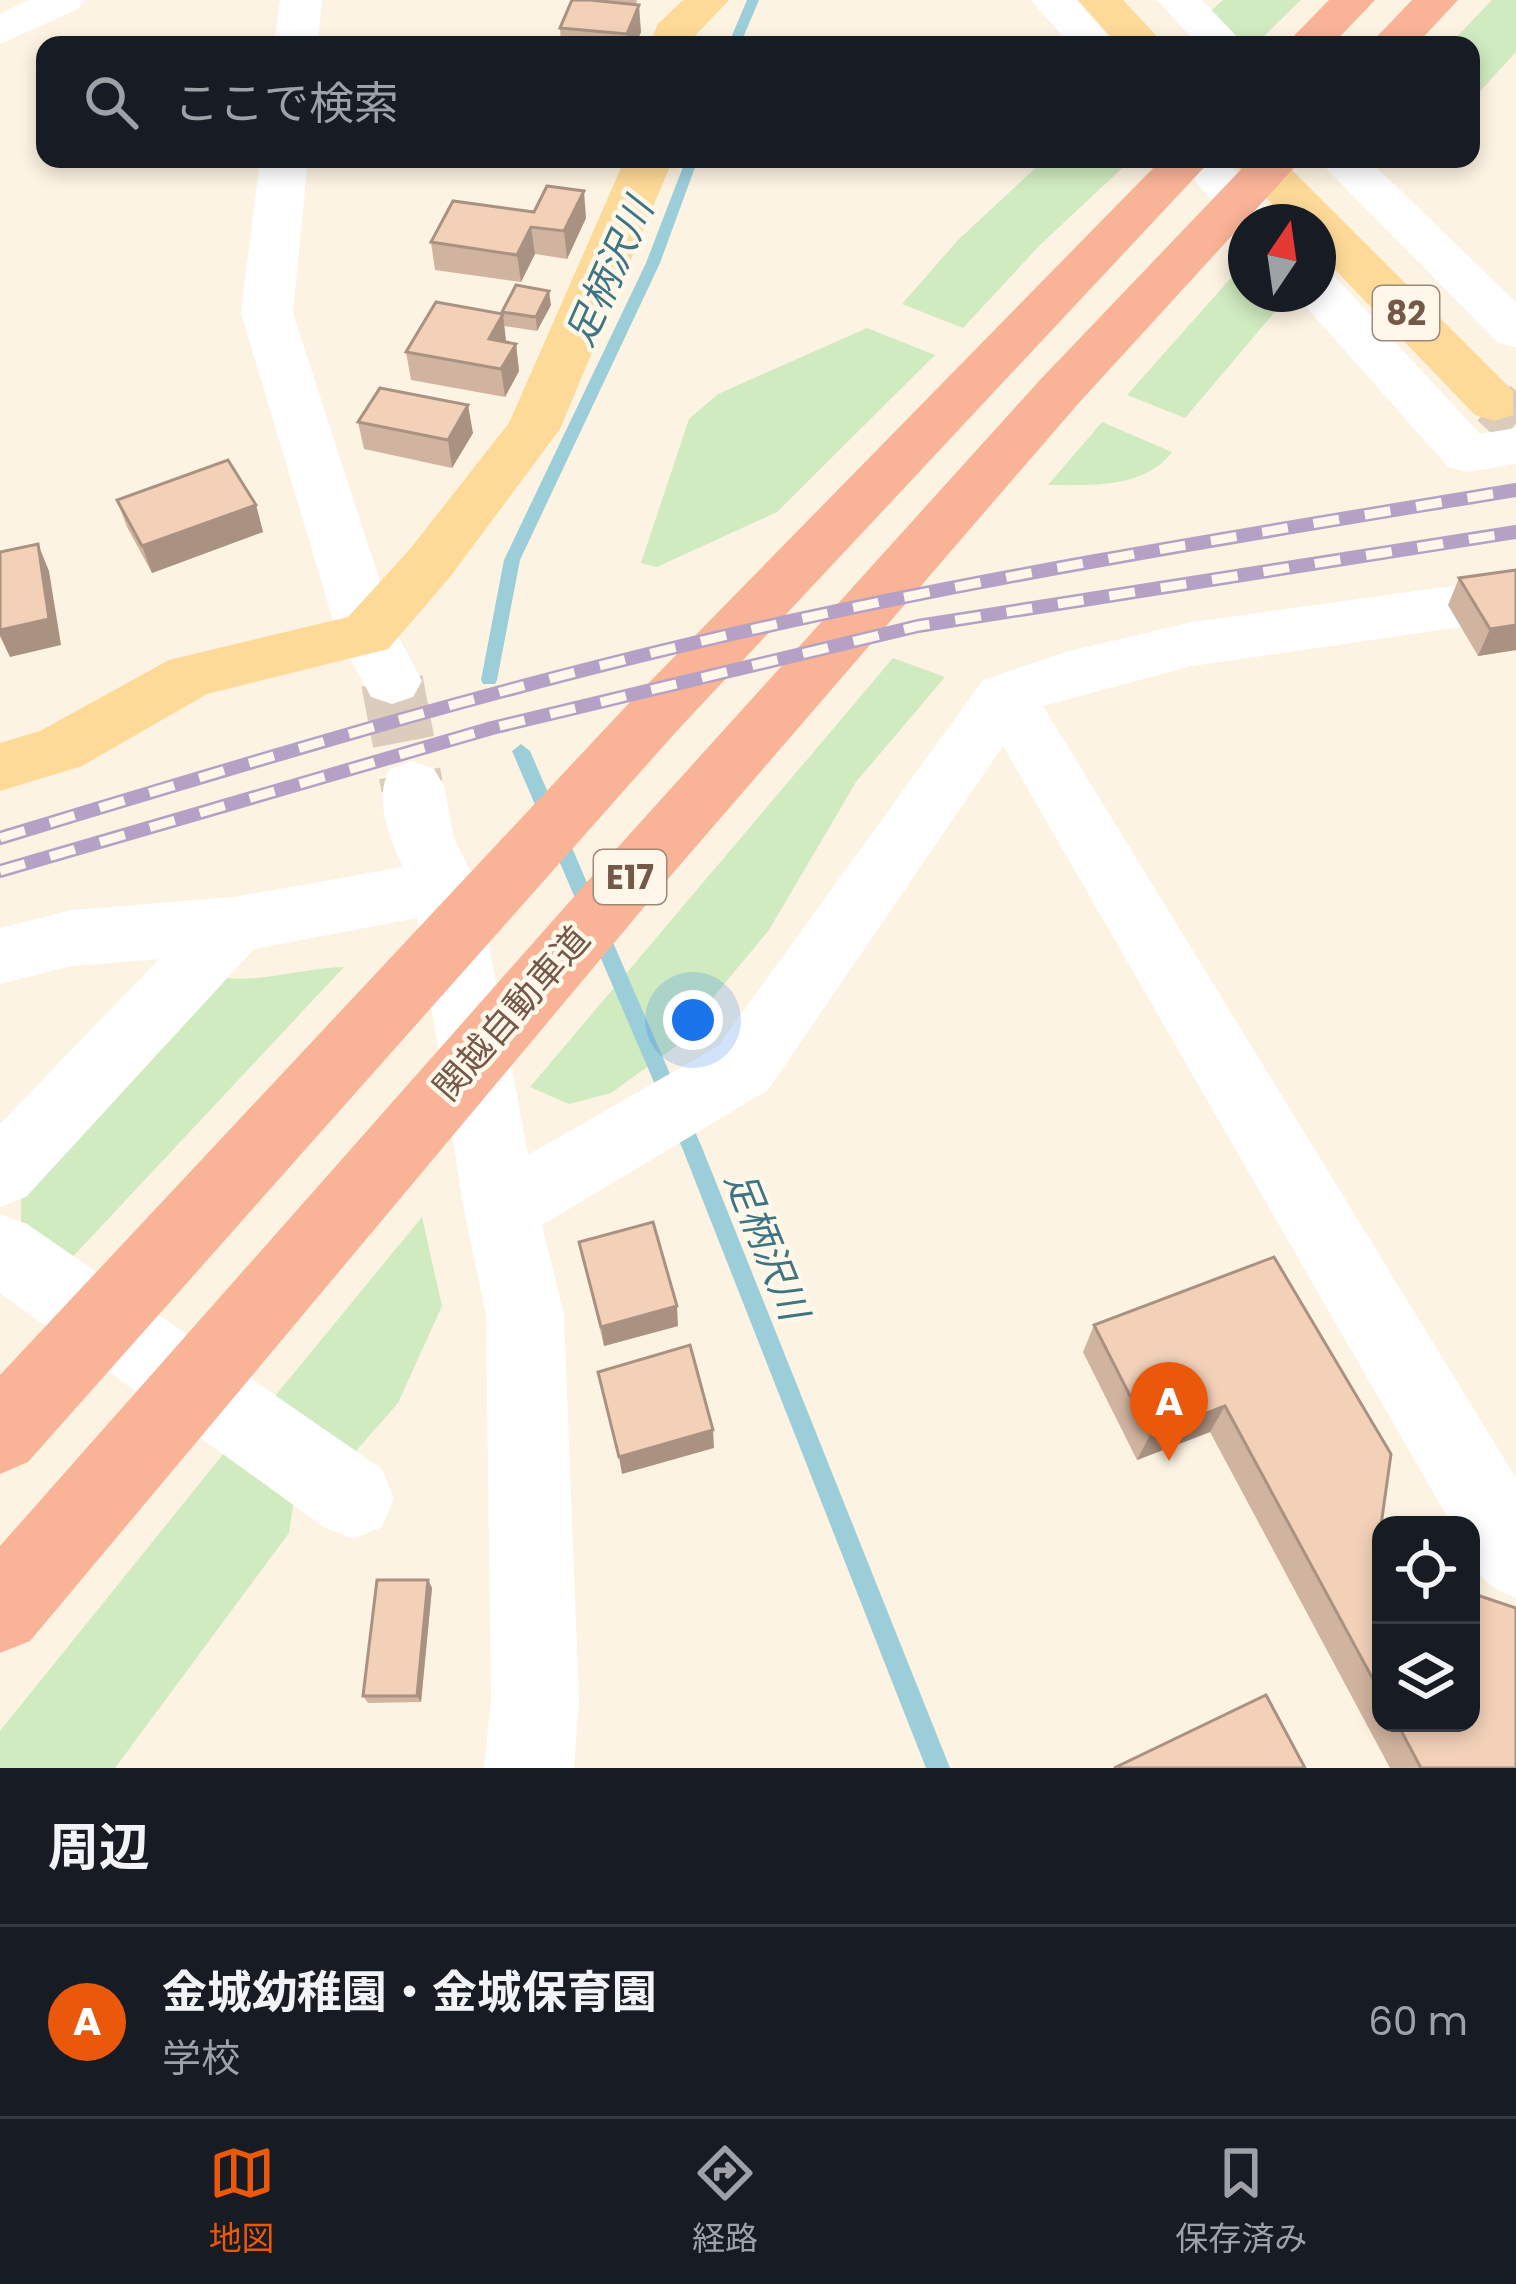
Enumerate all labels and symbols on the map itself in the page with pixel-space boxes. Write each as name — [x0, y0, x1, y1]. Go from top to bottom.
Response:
water label: 足柄沢川 — [553, 186, 668, 355]
north arrow — [1228, 204, 1336, 312]
road number: 82 — [1373, 286, 1439, 340]
road number: E17 — [594, 850, 666, 904]
street label: 関越自動車道 — [421, 915, 601, 1112]
your location — [663, 990, 723, 1050]
water label: 足柄沢川 — [712, 1163, 823, 1332]
pin: A — [1130, 1362, 1208, 1461]

